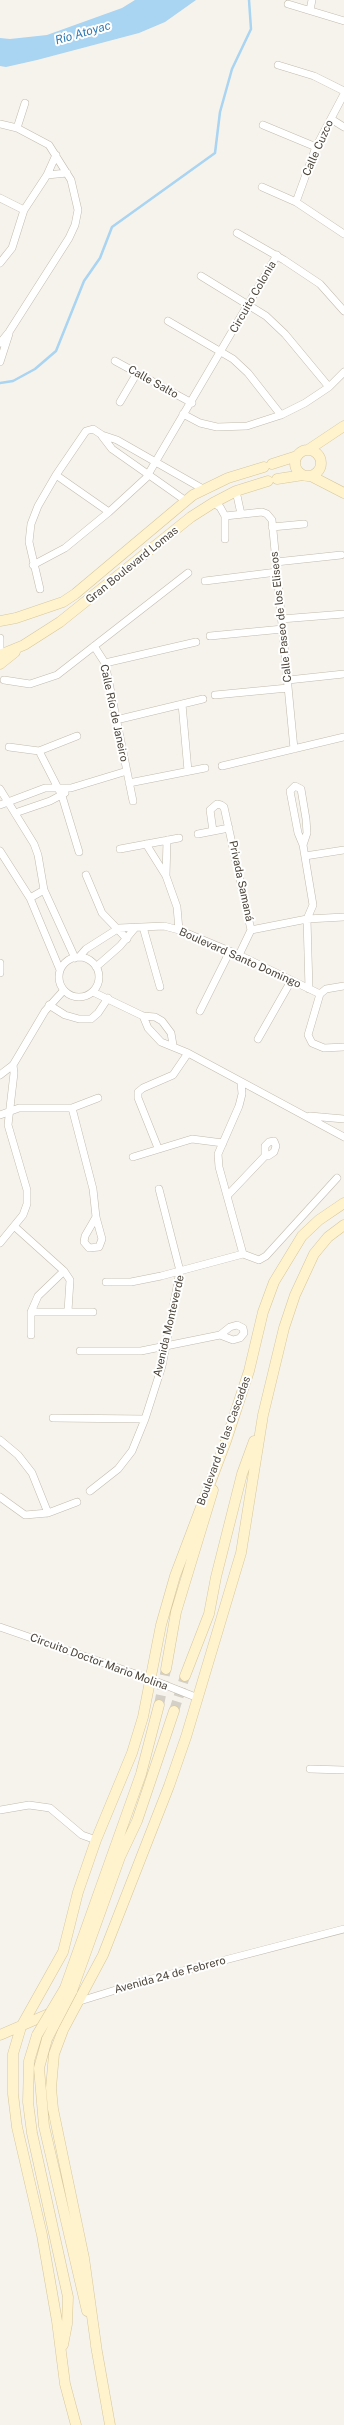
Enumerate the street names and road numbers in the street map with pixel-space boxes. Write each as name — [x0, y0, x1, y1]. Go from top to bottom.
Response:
street label: Calle Cuzco — [300, 118, 336, 178]
street label: Circuito Colonia — [227, 259, 279, 335]
street label: Calle Salto — [126, 363, 180, 401]
street label: Gran Boulevard Lomas — [83, 524, 181, 606]
street label: Calle Paseo de los Eliseos — [268, 551, 294, 683]
street label: Calle Río de Janeiro — [97, 663, 131, 763]
street label: Privada Samaná — [226, 839, 256, 923]
street label: Boulevard Santo Domingo — [177, 925, 303, 991]
street label: Avenida Monteverde — [151, 1274, 187, 1378]
street label: Boulevard de las Cascadas — [194, 1375, 254, 1507]
street label: Circuito Doctor Mario Molina — [28, 1631, 170, 1693]
street label: Avenida 24 de Febrero — [113, 1954, 227, 1996]

